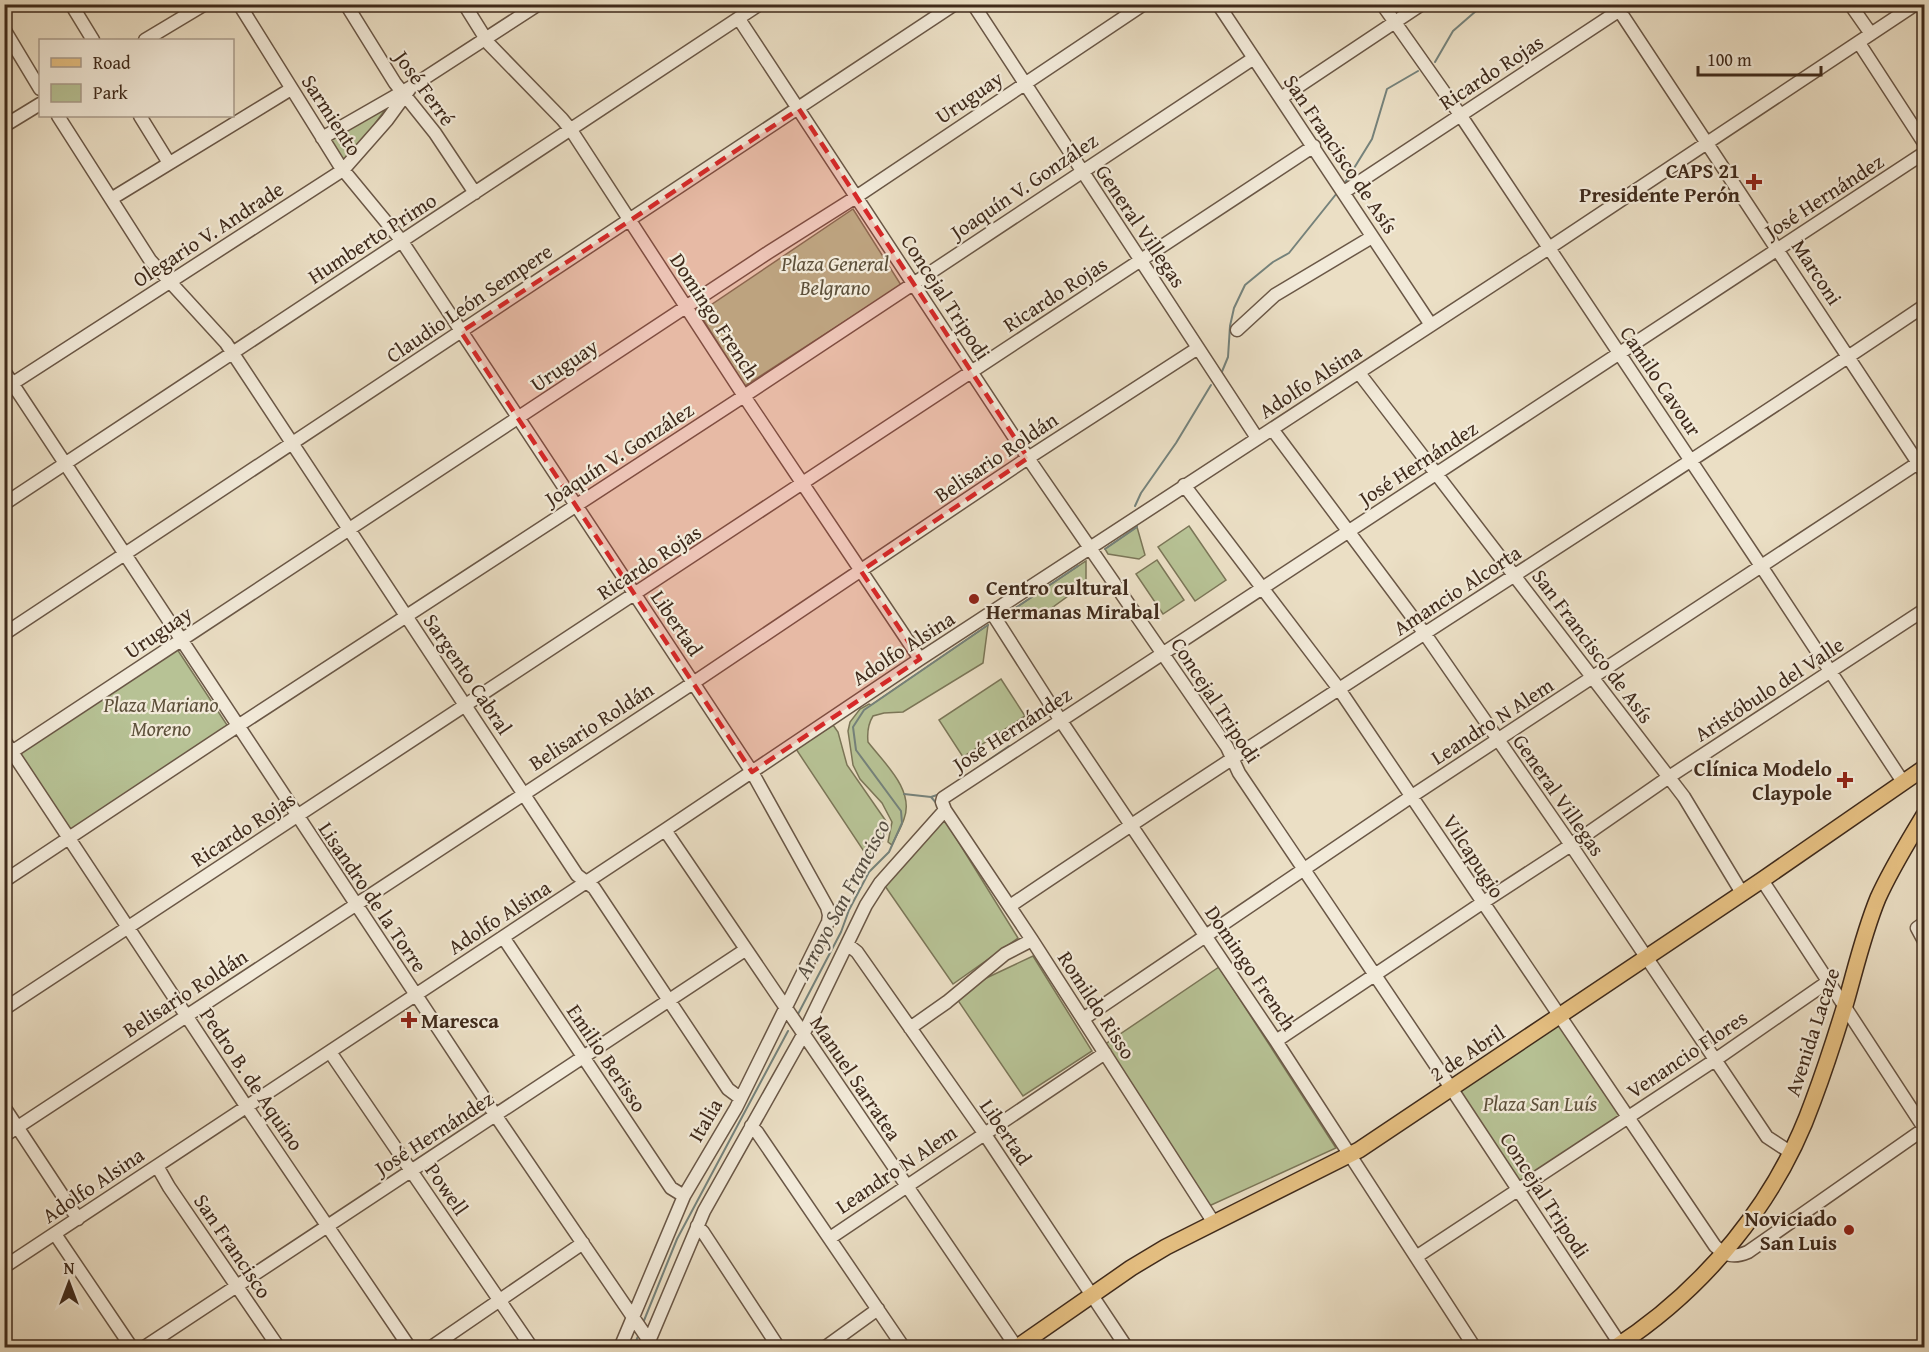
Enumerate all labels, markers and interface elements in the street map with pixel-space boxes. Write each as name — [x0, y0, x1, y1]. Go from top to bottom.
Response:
street label: Ricardo Rojas — [1433, 27, 1549, 117]
legend — [39, 39, 234, 117]
scale bar — [1698, 39, 1821, 77]
street label: José Ferré — [385, 41, 463, 132]
text: 100 m — [1707, 46, 1752, 73]
text: Road — [93, 49, 131, 76]
street label: Uruguay — [929, 63, 1010, 131]
street label: Sarmiento — [294, 68, 370, 162]
street label: San Francisco de Asís — [1276, 68, 1406, 240]
text: Park — [93, 79, 129, 106]
street label: Joaquín V. González — [942, 125, 1104, 249]
street label: José Hernández — [1756, 146, 1890, 248]
place label: CAPS 21 Presidente Perón — [1579, 155, 1741, 210]
street label: General Villegas — [1088, 158, 1194, 294]
street label: Olegario V. Andrade — [126, 173, 290, 295]
marker: CAPS 21 Presidente Perón — [1745, 173, 1763, 191]
street label: Humberto Primo — [301, 185, 443, 291]
street label: Concejal Tripodi — [894, 228, 998, 366]
street label: Marconi — [1784, 233, 1850, 311]
street label: Claudio León Sempere — [380, 236, 559, 370]
street label: Domingo French — [662, 247, 768, 385]
park label: Plaza General Belgrano — [780, 248, 889, 303]
street label: Ricardo Rojas — [997, 249, 1113, 339]
street label: Camilo Cavour — [1613, 320, 1710, 443]
street label: Uruguay — [524, 331, 605, 399]
street label: Adolfo Alsina — [1252, 336, 1368, 426]
street label: Joaquín V. González — [536, 394, 699, 515]
street label: Belisario Roldán — [928, 404, 1064, 510]
street label: José Hernández — [1350, 413, 1484, 515]
street label: Ricardo Rojas — [591, 517, 707, 607]
street label: Amancio Alcorta — [1387, 537, 1527, 643]
street label: San Francisco de Asís — [1525, 562, 1661, 730]
place label: Centro cultural Hermanas Mirabal — [986, 572, 1160, 627]
street label: Libertad — [643, 584, 711, 663]
marker: Centro cultural Hermanas Mirabal — [967, 592, 981, 606]
street label: Uruguay — [118, 598, 199, 666]
street label: Adolfo Alsina — [845, 603, 961, 693]
street label: Sargento Cabral — [416, 607, 520, 741]
street label: Aristóbulo del Valle — [1688, 629, 1850, 749]
street label: Concejal Tripodi — [1164, 631, 1268, 769]
street label: Leandro N Alem — [1425, 670, 1559, 772]
street label: Belisario Roldán — [522, 674, 660, 778]
street label: José Hernández — [944, 679, 1078, 781]
park label: Plaza Mariano Moreno — [103, 689, 218, 744]
street label: General Villegas — [1505, 728, 1613, 862]
place label: Clínica Modelo Claypole — [1694, 753, 1832, 808]
marker: Clínica Modelo Claypole — [1836, 771, 1854, 789]
street label: Ricardo Rojas — [185, 784, 301, 874]
street label: Vilcapugio — [1435, 808, 1513, 904]
water label: Arroyo San Francisco — [786, 813, 898, 985]
street label: Lisandro de la Torre — [311, 815, 435, 979]
street label: Adolfo Alsina — [441, 872, 557, 962]
street label: Domingo French — [1198, 899, 1305, 1037]
street label: Belisario Roldán — [116, 941, 254, 1045]
street label: Romildo Risso — [1050, 945, 1144, 1065]
street label: Avenida Lacaze — [1777, 964, 1847, 1100]
street label: Emilio Berisso — [559, 998, 655, 1118]
street label: Pedro B. de Aquino — [192, 1001, 312, 1157]
street label: Venancio Flores — [1620, 1002, 1754, 1106]
place label: Maresca — [421, 1005, 499, 1036]
street label: Manuel Sarratea — [803, 1009, 909, 1147]
marker: Maresca — [402, 1013, 416, 1027]
street label: 2 de Abril — [1423, 1017, 1511, 1089]
street label: José Hernández — [366, 1083, 500, 1185]
park label: Plaza San Luís — [1482, 1088, 1598, 1119]
street label: Italia — [680, 1092, 730, 1147]
street label: Libertad — [972, 1093, 1040, 1172]
street label: Leandro N Alem — [829, 1117, 963, 1221]
street label: Concejal Tripodi — [1493, 1126, 1597, 1264]
street label: Adolfo Alsina — [36, 1139, 150, 1231]
street label: Powell — [418, 1156, 476, 1222]
street label: San Francisco — [186, 1187, 280, 1305]
place label: Noviciado San Luis — [1745, 1203, 1837, 1258]
marker: Noviciado San Luis — [1842, 1223, 1856, 1237]
north arrow — [39, 1253, 99, 1313]
text: N — [64, 1256, 75, 1280]

